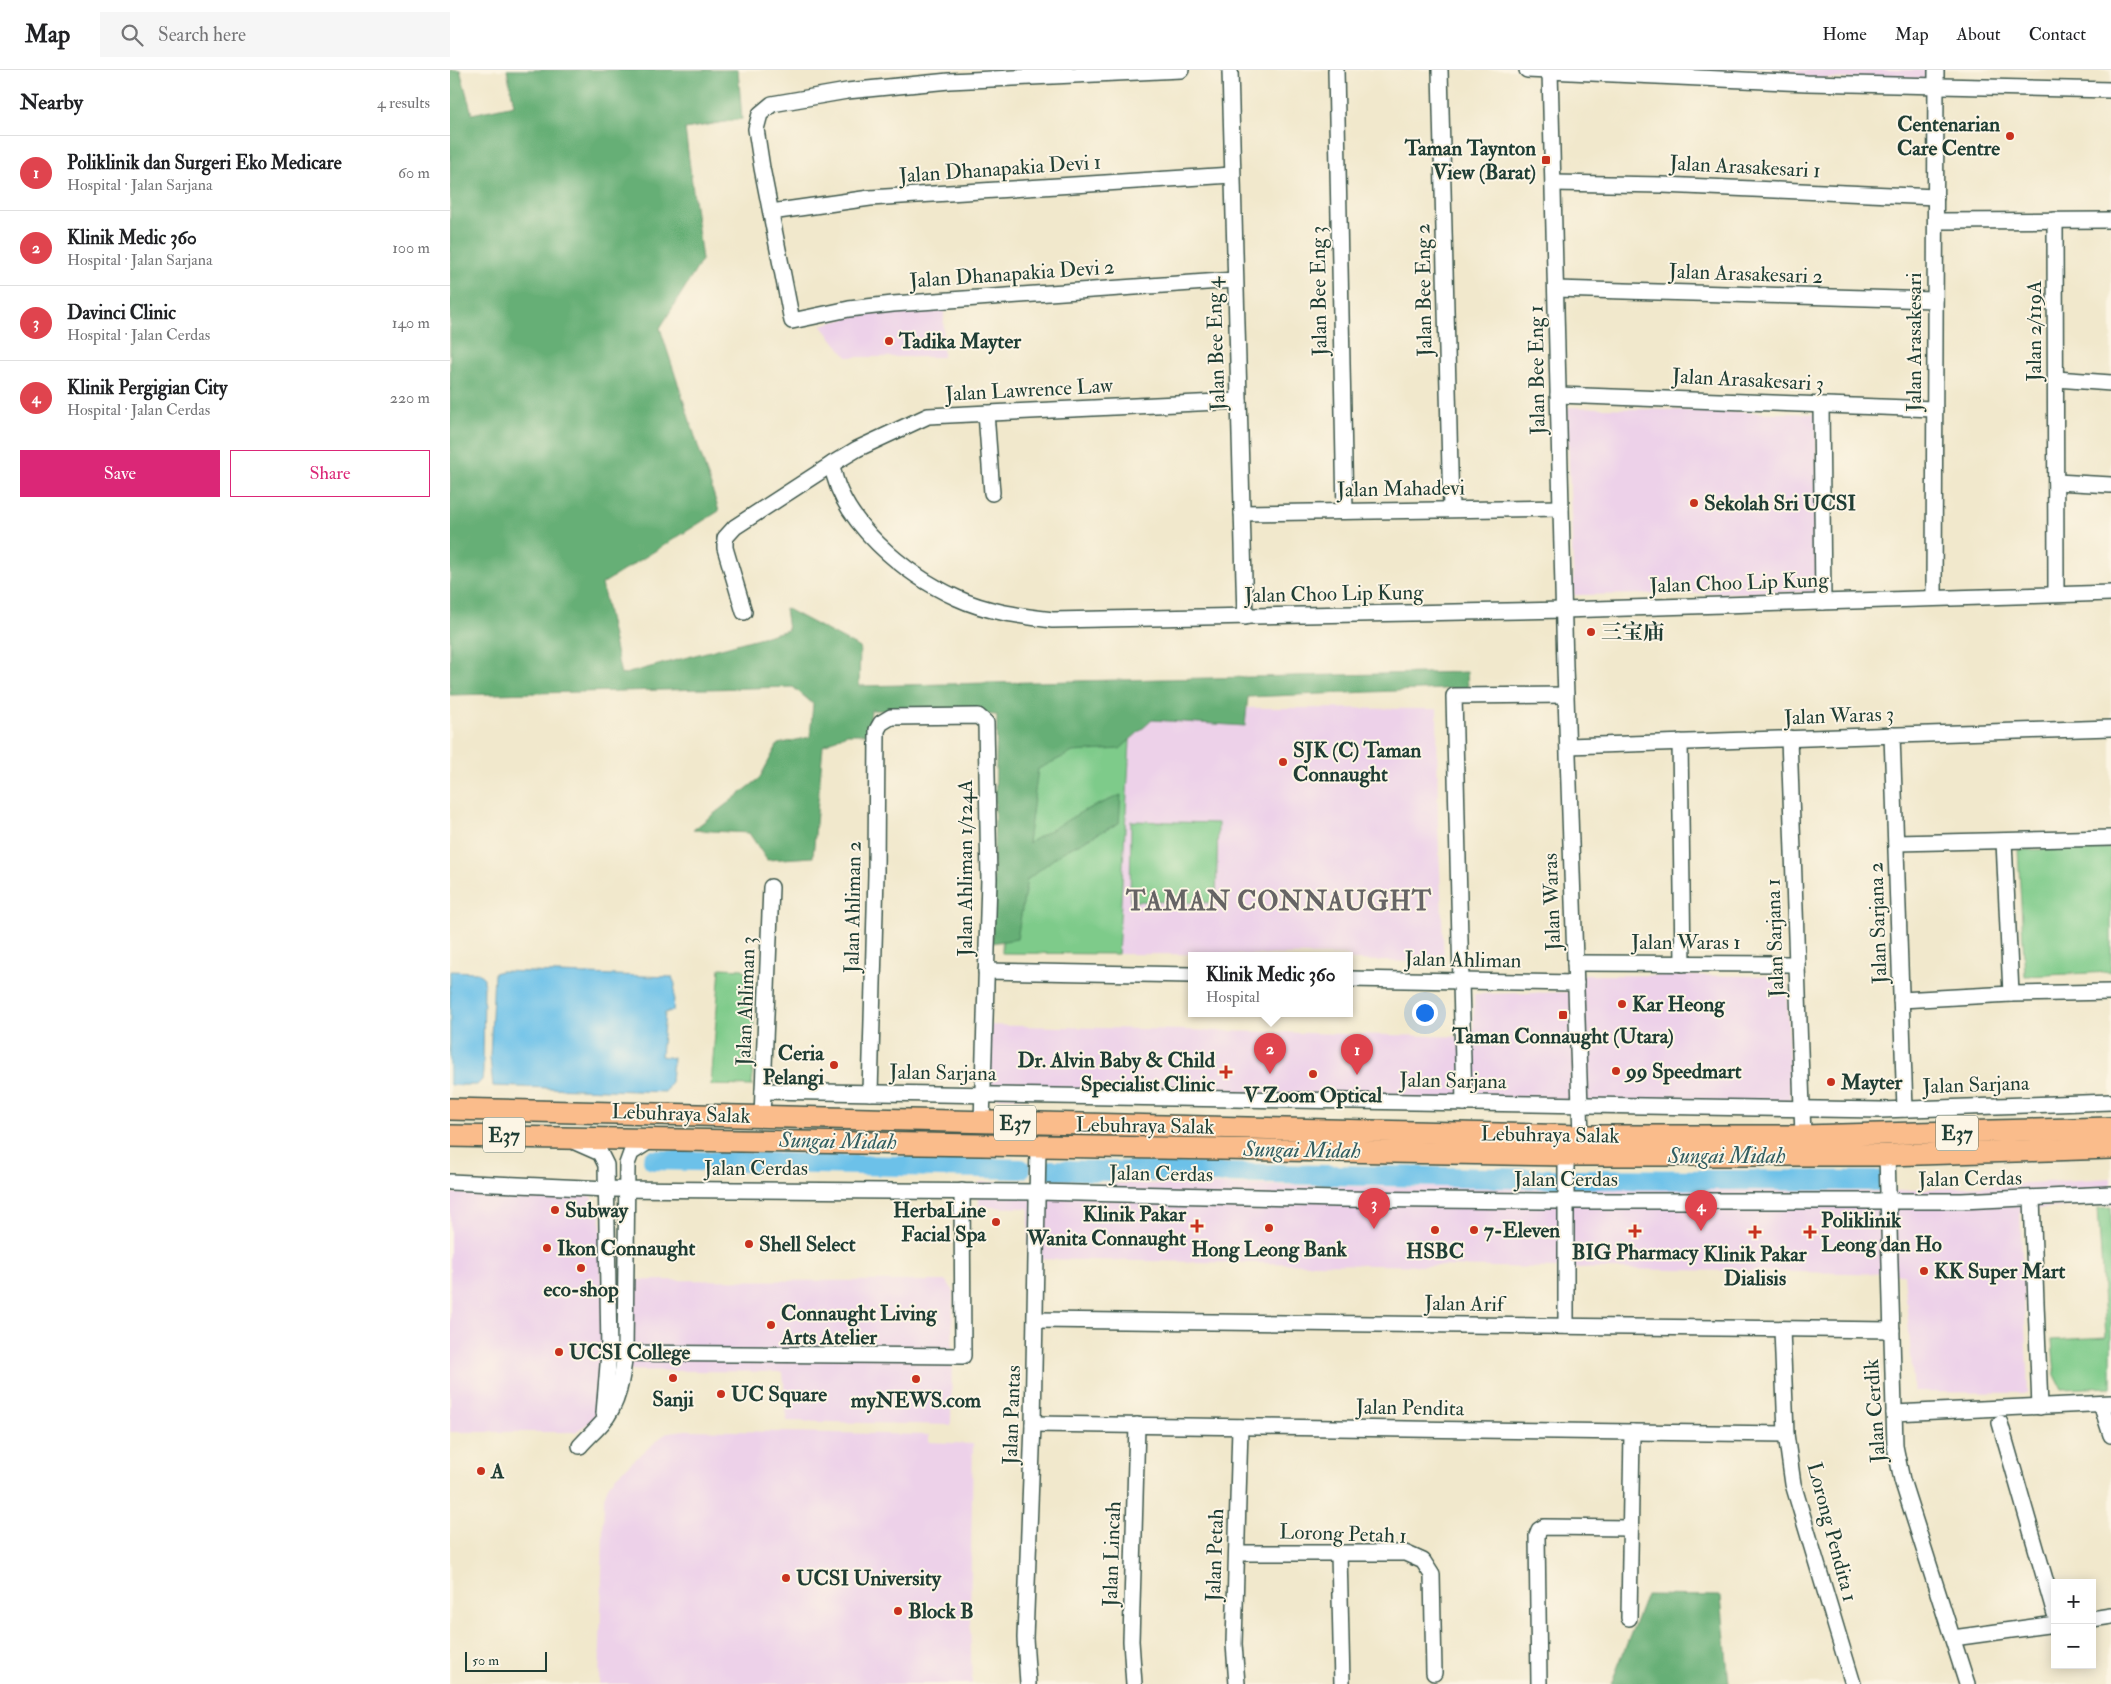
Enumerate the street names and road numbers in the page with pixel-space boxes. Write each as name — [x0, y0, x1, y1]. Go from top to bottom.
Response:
street label: Jalan Dhanapakia Devi 1 — [897, 148, 1102, 190]
street label: Jalan Arasakesari 1 — [1668, 150, 1821, 184]
street label: Jalan Bee Eng 2 — [1409, 223, 1439, 358]
street label: Jalan Bee Eng 3 — [1304, 226, 1334, 357]
street label: Jalan Dhanapakia Devi 2 — [908, 253, 1115, 295]
street label: Jalan Arasakesari 2 — [1667, 258, 1824, 290]
street label: Jalan Arasakesari — [1901, 272, 1928, 413]
street label: Jalan Bee Eng 4 — [1200, 275, 1232, 412]
street label: Jalan 2/119A — [2021, 280, 2048, 383]
street label: Jalan Bee Eng 1 — [1522, 305, 1552, 436]
street label: Jalan Arasakesari 3 — [1670, 362, 1825, 397]
street label: Jalan Lawrence Law — [943, 372, 1115, 408]
street label: Jalan Mahadevi — [1336, 474, 1466, 504]
street label: Jalan Choo Lip Kung — [1648, 566, 1830, 600]
street label: Jalan Choo Lip Kung — [1243, 579, 1424, 609]
street label: Jalan Waras 3 — [1782, 701, 1895, 731]
street label: Jalan Ahliman 1/124A — [952, 779, 979, 958]
street label: Jalan Ahliman 2 — [838, 841, 868, 974]
street label: Jalan Waras — [1537, 853, 1567, 952]
street label: Jalan Sarjana 2 — [1862, 862, 1894, 985]
street label: Jalan Sarjana 1 — [1759, 878, 1791, 999]
street label: Jalan Waras 1 — [1630, 929, 1741, 956]
street label: Jalan Ahliman 3 — [730, 936, 762, 1067]
street label: Jalan Ahliman — [1403, 945, 1522, 975]
street label: Jalan Sarjana — [888, 1059, 997, 1087]
street label: Jalan Sarjana — [1398, 1067, 1507, 1095]
street label: Jalan Sarjana — [1921, 1070, 2030, 1100]
street label: Lebuhraya Salak — [611, 1098, 751, 1130]
road number: E37 — [994, 1106, 1036, 1140]
street label: Lebuhraya Salak — [1075, 1111, 1215, 1141]
road number: E37 — [1936, 1116, 1978, 1150]
road number: E37 — [483, 1118, 525, 1152]
street label: Lebuhraya Salak — [1480, 1120, 1620, 1150]
street label: Jalan Cerdas — [703, 1155, 808, 1182]
street label: Jalan Cerdas — [1108, 1160, 1213, 1188]
street label: Jalan Cerdas — [1917, 1165, 2022, 1193]
street label: Jalan Cerdas — [1513, 1166, 1618, 1193]
street label: Jalan Arif — [1423, 1290, 1507, 1318]
street label: Jalan Cerdik — [1858, 1358, 1892, 1465]
street label: Jalan Pantas — [997, 1365, 1027, 1466]
street label: Jalan Pendita — [1355, 1394, 1465, 1422]
street label: Lorong Pendita 1 — [1800, 1459, 1864, 1605]
street label: Jalan Lincah — [1097, 1501, 1127, 1608]
street label: Jalan Petah — [1200, 1508, 1230, 1603]
street label: Lorong Petah 1 — [1279, 1518, 1407, 1550]

